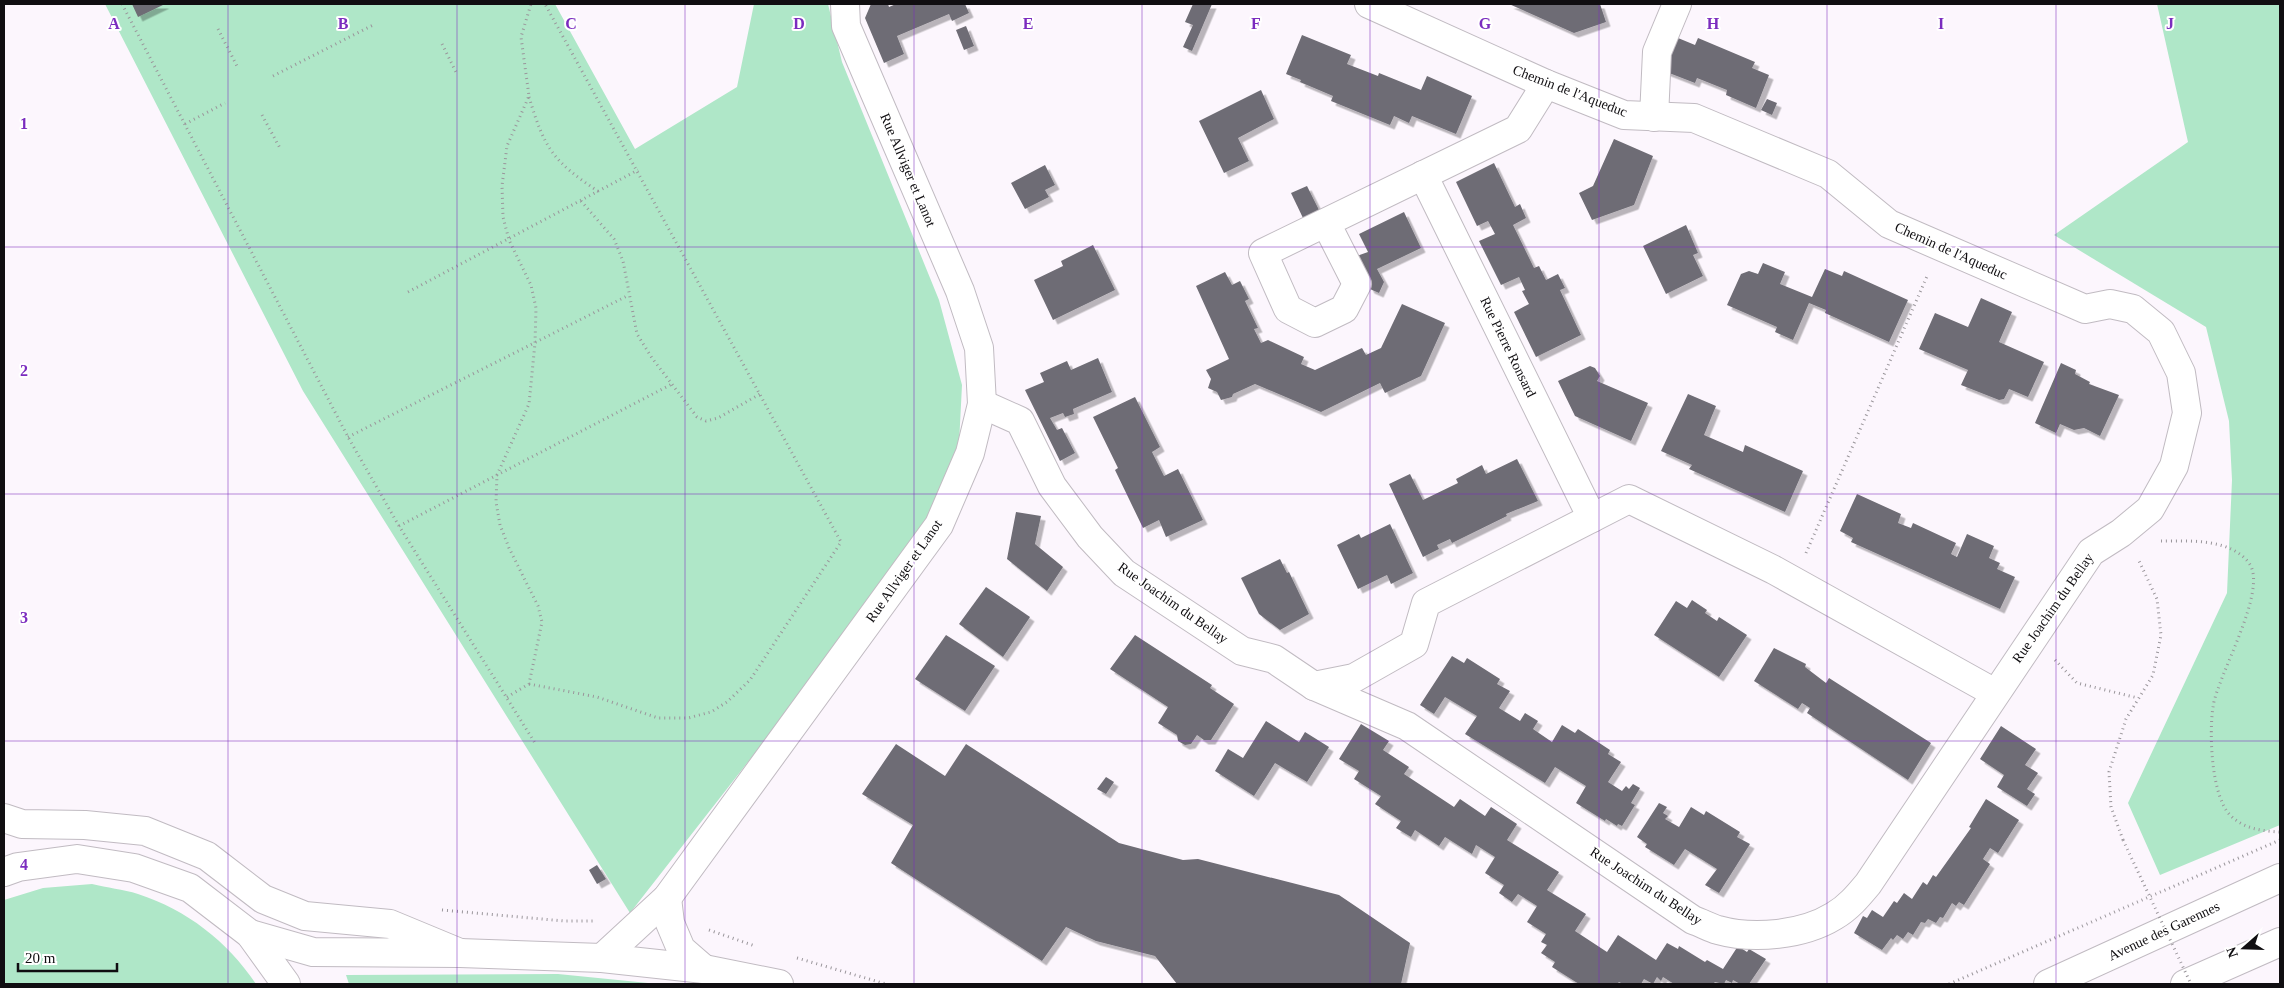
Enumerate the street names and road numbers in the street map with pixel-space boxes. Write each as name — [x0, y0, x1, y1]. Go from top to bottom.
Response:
street label: Chemin de l'Aqueduc — [1511, 62, 1629, 120]
street label: Rue Allviger et Lanot — [877, 111, 939, 229]
street label: Chemin de l'Aqueduc — [1892, 219, 2010, 283]
street label: Rue Pierre Ronsard — [1477, 294, 1539, 400]
street label: Rue Allviger et Lanot — [863, 517, 945, 625]
street label: Rue Joachim du Bellay — [2009, 550, 2097, 666]
street label: Rue Joachim du Bellay — [1115, 559, 1231, 647]
street label: Rue Joachim du Bellay — [1587, 844, 1705, 928]
street label: Avenue des Garennes — [2106, 899, 2222, 963]

